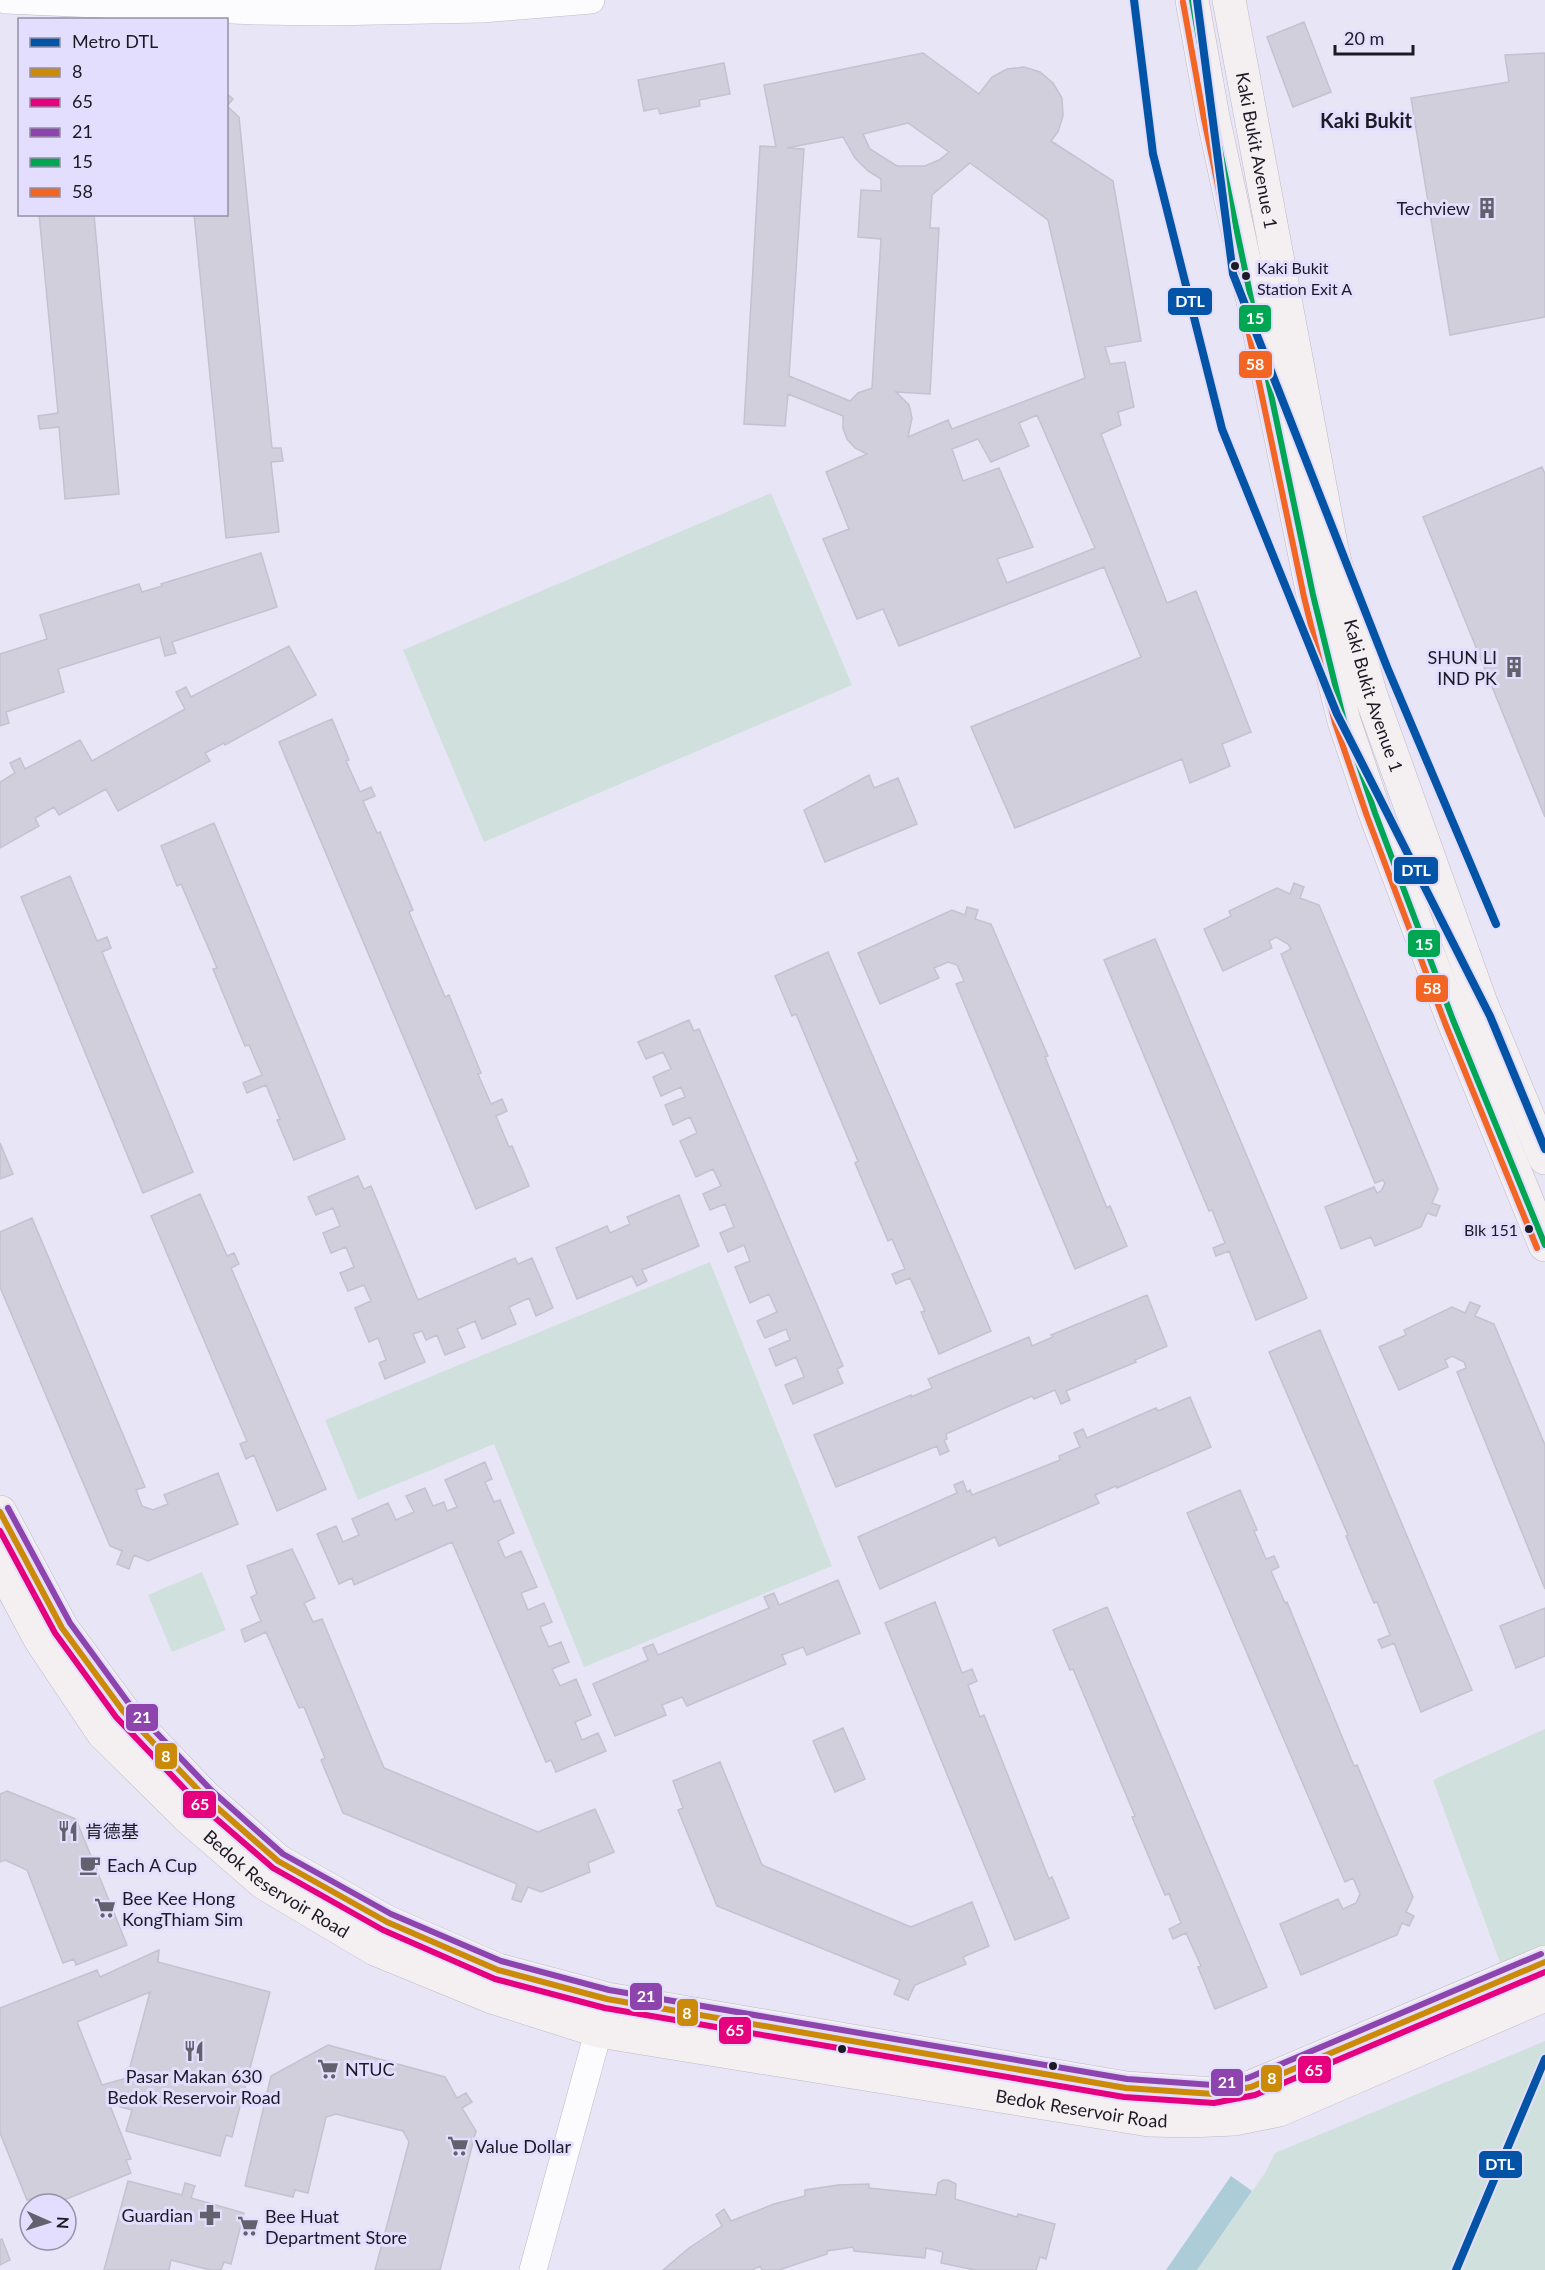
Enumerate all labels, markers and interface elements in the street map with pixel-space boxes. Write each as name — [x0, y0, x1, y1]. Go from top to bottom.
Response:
legend — [18, 18, 228, 216]
scale bar — [1335, 18, 1413, 56]
text: 20 m — [1344, 27, 1384, 49]
text: Metro DTL — [72, 30, 158, 52]
text: 8 — [72, 60, 82, 82]
street label: Kaki Bukit Avenue 1 — [1232, 70, 1283, 231]
text: 65 — [72, 90, 93, 112]
district label: Kaki Bukit — [1320, 108, 1413, 132]
text: 21 — [72, 120, 93, 142]
text: 15 — [72, 150, 93, 172]
text: 58 — [72, 180, 93, 202]
building icon: Techview — [1475, 196, 1499, 220]
place label: Techview — [1396, 197, 1470, 219]
place label: Kaki Bukit Station Exit A — [1257, 258, 1352, 298]
unlabelled marker — [1229, 260, 1241, 272]
marker: Kaki Bukit Station Exit A — [1240, 270, 1252, 282]
line badge: DTL — [1167, 287, 1213, 316]
text: DTL — [1175, 291, 1206, 310]
line badge: 15 — [1238, 304, 1272, 333]
text: 15 — [1246, 308, 1264, 327]
line badge: 58 — [1238, 350, 1273, 379]
text: 58 — [1246, 354, 1264, 373]
street label: Kaki Bukit Avenue 1 — [1340, 617, 1408, 775]
place label: SHUN LI IND PK — [1428, 646, 1497, 689]
building icon: SHUN LI IND PK — [1502, 655, 1526, 679]
line badge: DTL — [1393, 856, 1439, 885]
text: DTL — [1401, 860, 1432, 879]
line badge: 15 — [1407, 929, 1441, 958]
text: 15 — [1415, 934, 1433, 953]
line badge: 58 — [1415, 974, 1449, 1003]
text: 58 — [1423, 978, 1441, 997]
place label: Blk 151 — [1464, 1220, 1518, 1239]
marker: Blk 151 — [1523, 1223, 1535, 1235]
line badge: 21 — [125, 1703, 159, 1732]
text: 21 — [133, 1707, 151, 1726]
line badge: 8 — [154, 1742, 178, 1770]
text: 8 — [161, 1746, 171, 1765]
line badge: 65 — [182, 1790, 217, 1819]
text: 65 — [191, 1794, 209, 1813]
restaurant icon: 肯德基 — [56, 1819, 80, 1843]
place label: 肯德基 — [85, 1820, 139, 1842]
street label: Bedok Reservoir Road — [199, 1825, 353, 1942]
cafe icon: Each A Cup — [78, 1853, 102, 1877]
place label: Each A Cup — [107, 1854, 197, 1876]
place label: Bee Kee Hong KongThiam Sim — [122, 1887, 243, 1930]
supermarket icon: Bee Kee Hong KongThiam Sim — [93, 1896, 117, 1920]
line badge: 21 — [629, 1982, 663, 2011]
text: 21 — [637, 1986, 655, 2005]
line badge: 8 — [676, 1998, 699, 2027]
text: 8 — [682, 2003, 692, 2022]
line badge: 65 — [718, 2016, 752, 2045]
text: 65 — [726, 2020, 744, 2039]
restaurant icon: Pasar Makan 630 Bedok Reservoir Road — [182, 2039, 206, 2063]
unlabelled marker — [836, 2043, 848, 2055]
line badge: 65 — [1297, 2055, 1332, 2084]
supermarket icon: NTUC — [316, 2057, 340, 2081]
place label: NTUC — [345, 2058, 395, 2080]
unlabelled marker — [1047, 2060, 1059, 2072]
text: 65 — [1305, 2060, 1323, 2079]
line badge: 8 — [1260, 2064, 1283, 2093]
place label: Pasar Makan 630 Bedok Reservoir Road — [107, 2065, 281, 2108]
line badge: 21 — [1210, 2068, 1244, 2097]
text: 8 — [1267, 2068, 1277, 2087]
text: 21 — [1218, 2072, 1236, 2091]
street label: Bedok Reservoir Road — [994, 2084, 1168, 2131]
supermarket icon: Value Dollar — [446, 2134, 470, 2158]
place label: Value Dollar — [475, 2135, 571, 2157]
line badge: DTL — [1478, 2150, 1523, 2179]
text: DTL — [1485, 2154, 1516, 2173]
north arrow — [18, 2192, 78, 2252]
pharmacy icon: Guardian — [198, 2203, 222, 2227]
place label: Guardian — [121, 2204, 193, 2226]
place label: Bee Huat Department Store — [265, 2205, 407, 2248]
supermarket icon: Bee Huat Department Store — [236, 2214, 260, 2238]
text: N — [54, 2216, 73, 2229]

